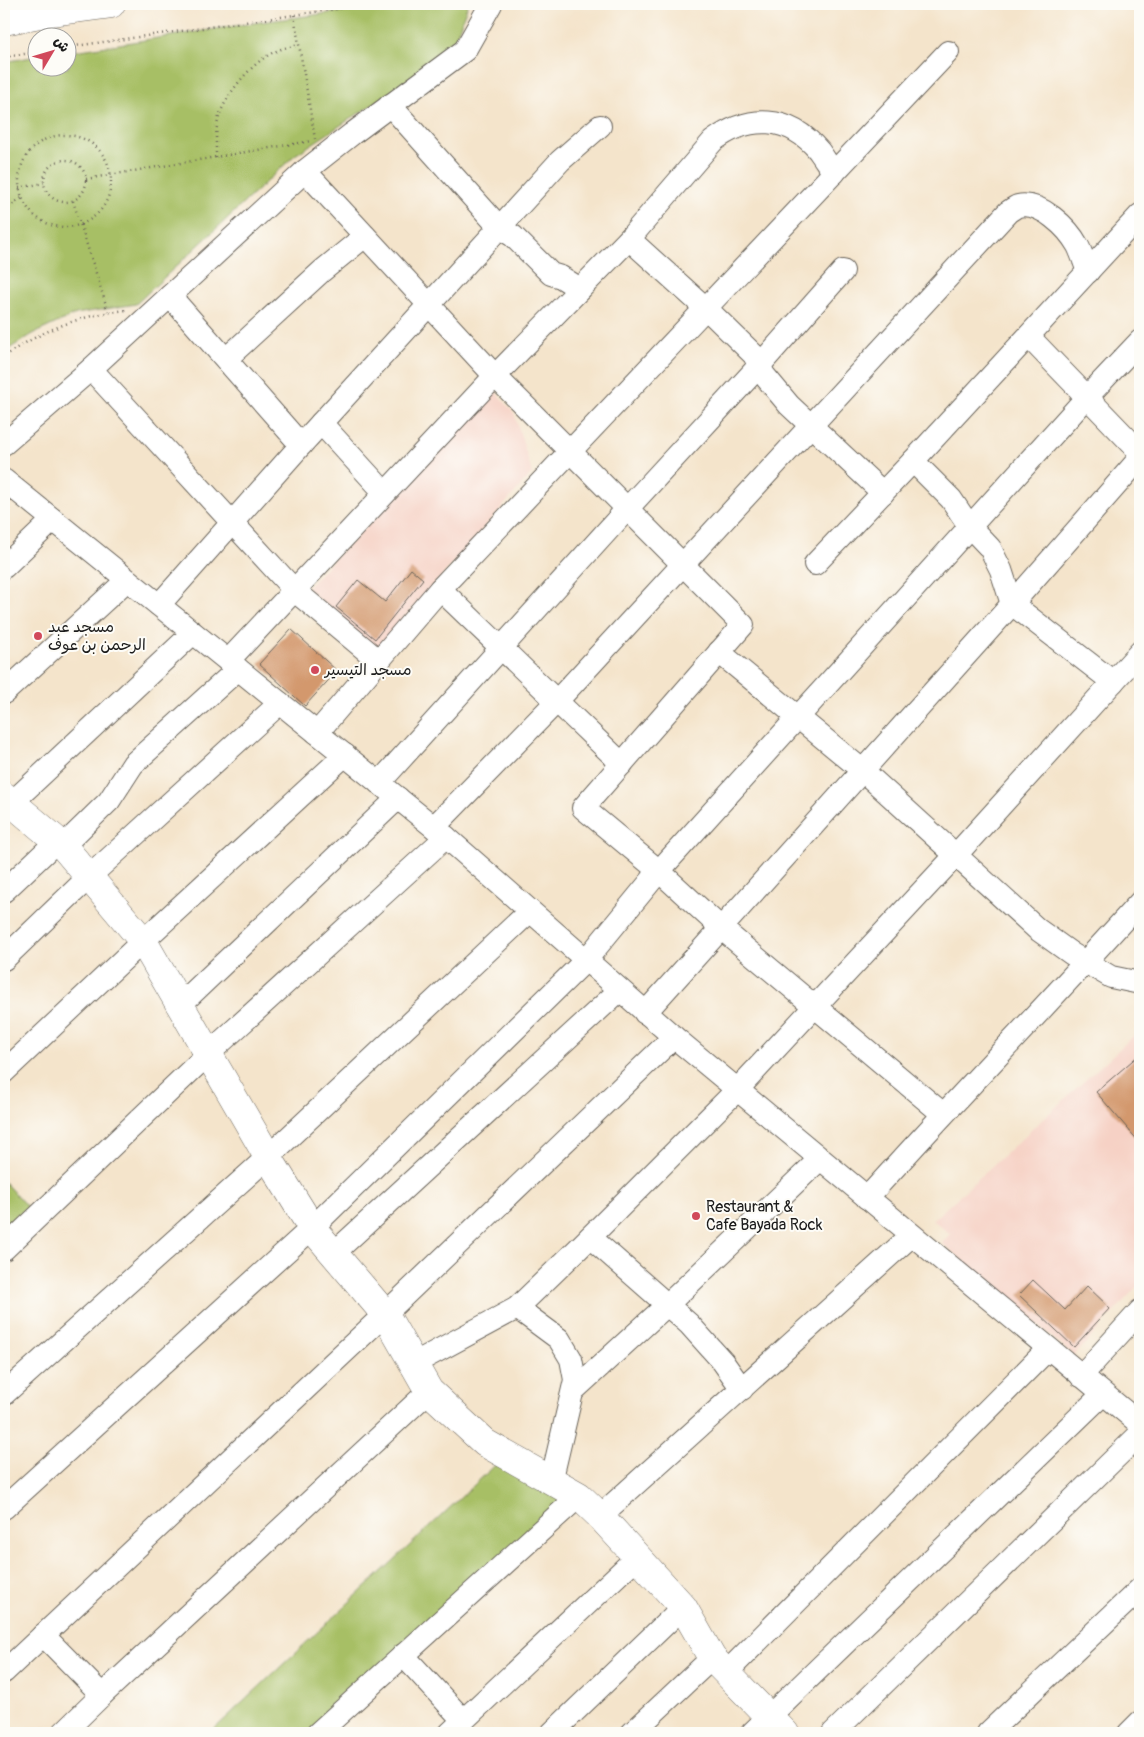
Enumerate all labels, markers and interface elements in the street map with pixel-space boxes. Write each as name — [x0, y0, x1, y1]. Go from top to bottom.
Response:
north arrow — [28, 28, 78, 78]
text: ش — [50, 33, 73, 56]
place label: مسجد عبد الرحمن بن عوف — [48, 617, 146, 655]
marker: مسجد عبد الرحمن بن عوف — [32, 630, 44, 642]
place label: مسجد التيسير — [323, 660, 412, 680]
marker: مسجد التيسير — [309, 664, 321, 676]
place label: Restaurant & Cafe Bayada Rock — [706, 1197, 823, 1235]
marker: Restaurant & Cafe Bayada Rock — [690, 1210, 702, 1222]

